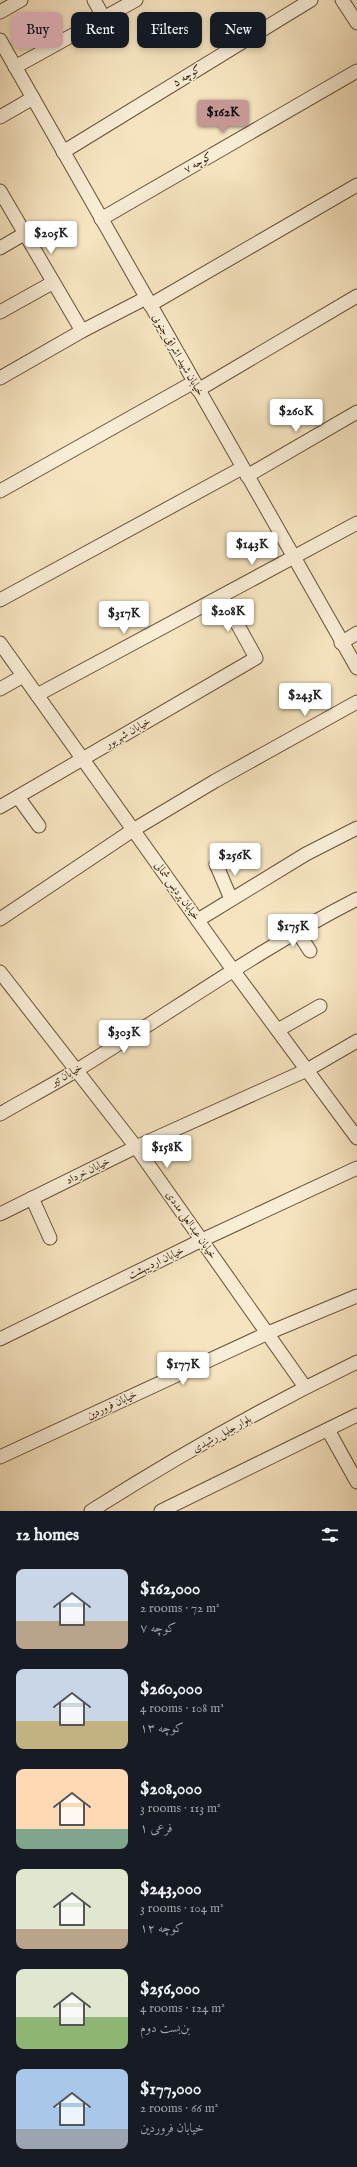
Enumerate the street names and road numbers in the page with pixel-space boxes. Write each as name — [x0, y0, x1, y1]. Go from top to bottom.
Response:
street label: کوچه ۵ — [170, 62, 204, 90]
street label: کوچه ۷ — [181, 149, 215, 177]
street label: خیابان شهید اشراقی جنوبی — [149, 312, 207, 398]
street label: خیابان شهریور — [102, 714, 153, 752]
street label: خیابان پردیس شمالی — [151, 859, 203, 923]
street label: خیابان تیر — [48, 1060, 85, 1090]
street label: خیابان خرداد — [64, 1154, 112, 1188]
street label: خیابان عبدالعلی مددی — [162, 1188, 220, 1262]
street label: خیابان اردیبهشت — [126, 1243, 186, 1283]
street label: خیابان فروردین — [84, 1387, 140, 1423]
street label: بلوار جلیل رشیدی — [190, 1412, 255, 1457]

